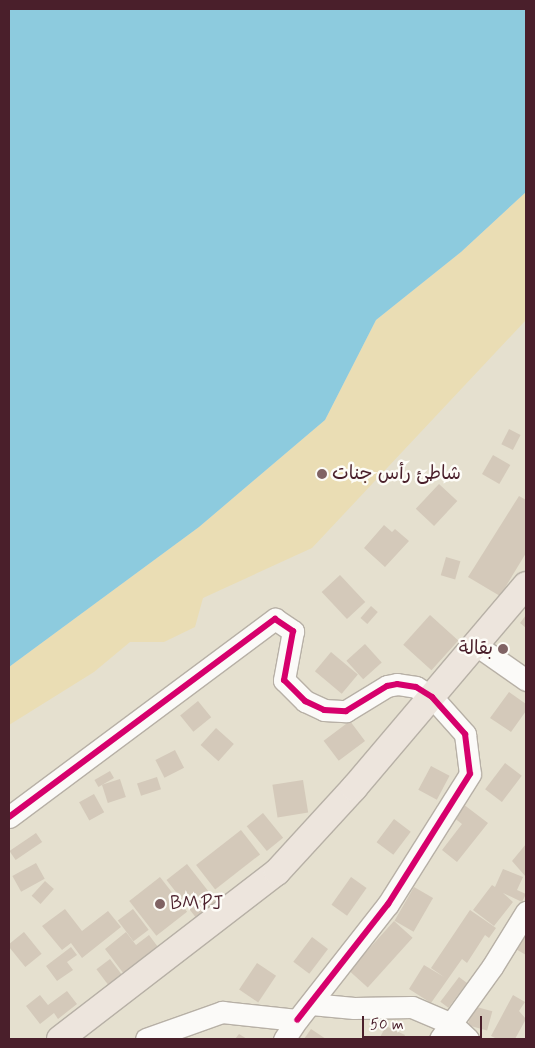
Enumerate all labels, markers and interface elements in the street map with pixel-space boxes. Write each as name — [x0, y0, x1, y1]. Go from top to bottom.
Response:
place label: شاطئ رأس جنات — [332, 463, 461, 485]
marker: شاطئ رأس جنات — [316, 468, 328, 480]
place label: بقالة — [459, 638, 493, 660]
marker: بقالة — [497, 643, 509, 655]
place label: BMPJ — [170, 893, 223, 915]
marker: BMPJ — [154, 898, 166, 910]
scale bar — [365, 1006, 485, 1038]
text: 50 m — [370, 1015, 404, 1035]

